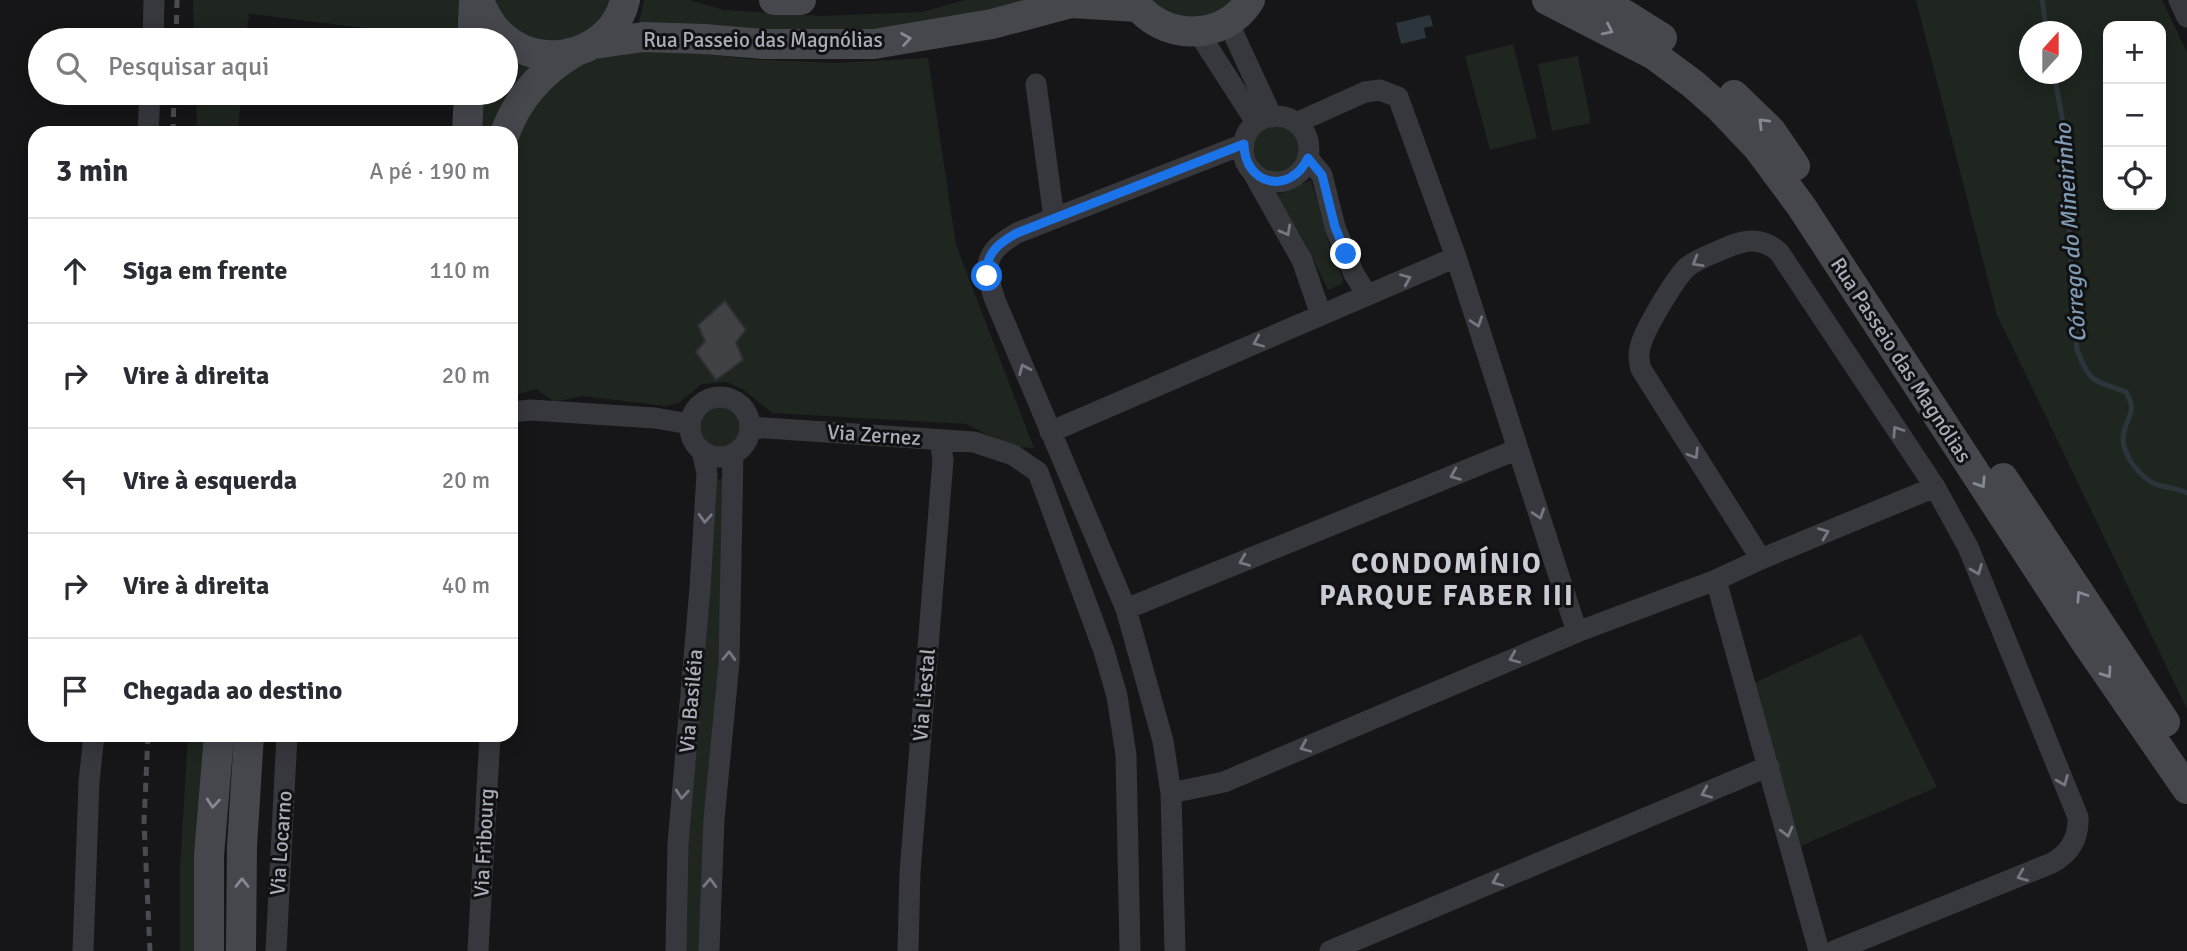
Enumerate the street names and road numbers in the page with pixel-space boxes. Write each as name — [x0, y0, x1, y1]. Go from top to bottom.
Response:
street label: Rua Passeio das Magnólias — [643, 27, 883, 53]
street label: Rua Passeio das Magnólias — [1825, 253, 1977, 467]
street label: Via Zernez — [826, 419, 922, 451]
street label: Via Liestal — [907, 647, 941, 743]
street label: Via Basiléia — [674, 648, 708, 754]
street label: Via Fribourg — [468, 788, 500, 898]
street label: Via Locarno — [264, 790, 298, 896]

